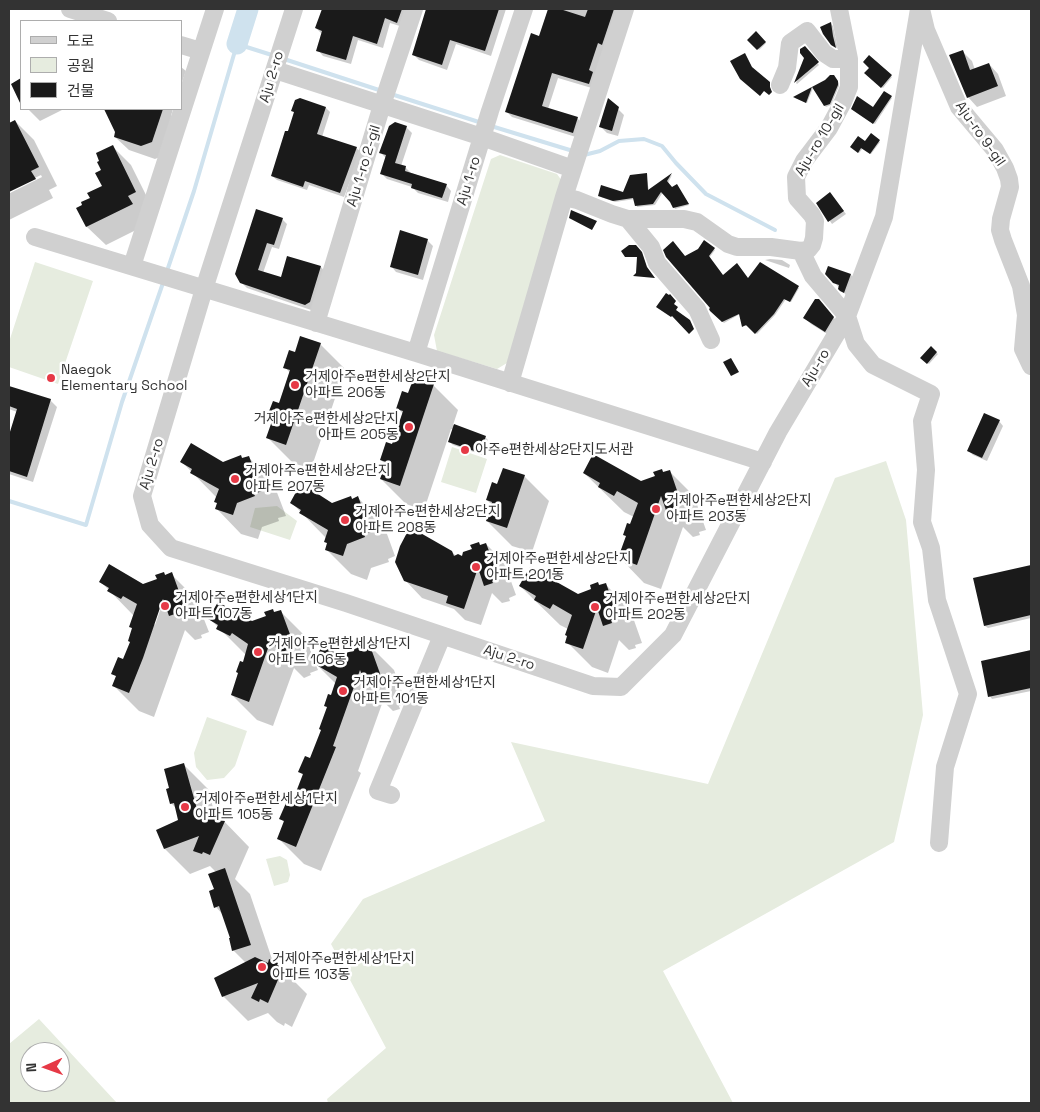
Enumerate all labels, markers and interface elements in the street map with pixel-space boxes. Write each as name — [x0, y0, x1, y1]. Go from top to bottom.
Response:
legend — [20, 20, 182, 110]
text: 도로 — [67, 31, 95, 50]
street label: Aju 2-ro — [256, 49, 288, 105]
text: 공원 — [67, 56, 95, 75]
text: 건물 — [67, 81, 95, 100]
street label: Aju-ro 9-gil — [952, 98, 1008, 170]
street label: Aju-ro 10-gil — [792, 101, 848, 179]
street label: Aju 1-ro 2-gil — [344, 123, 384, 209]
street label: Aju 1-ro — [454, 154, 484, 208]
street label: Aju-ro — [798, 346, 834, 390]
place label: Naegok Elementary School — [61, 362, 187, 394]
place label: 거제아주e편한세상2단지 아파트 206동 — [305, 369, 451, 402]
marker: Naegok Elementary School — [45, 372, 57, 384]
marker: 거제아주e편한세상2단지 아파트 206동 — [289, 379, 301, 391]
place label: 거제아주e편한세상2단지 아파트 205동 — [253, 411, 399, 444]
marker: 거제아주e편한세상2단지 아파트 205동 — [403, 421, 415, 433]
street label: Aju 2-ro — [136, 436, 168, 492]
place label: 아주e편한세상2단지도서관 — [475, 442, 633, 458]
marker: 아주e편한세상2단지도서관 — [459, 444, 471, 456]
place label: 거제아주e편한세상2단지 아파트 207동 — [245, 463, 391, 496]
marker: 거제아주e편한세상2단지 아파트 207동 — [229, 473, 241, 485]
place label: 거제아주e편한세상2단지 아파트 203동 — [666, 493, 812, 526]
marker: 거제아주e편한세상2단지 아파트 203동 — [650, 503, 662, 515]
place label: 거제아주e편한세상2단지 아파트 208동 — [355, 504, 501, 536]
marker: 거제아주e편한세상2단지 아파트 208동 — [339, 514, 351, 526]
place label: 거제아주e편한세상2단지 아파트 201동 — [486, 551, 632, 584]
marker: 거제아주e편한세상2단지 아파트 201동 — [470, 561, 482, 573]
place label: 거제아주e편한세상1단지 아파트 107동 — [175, 590, 318, 622]
place label: 거제아주e편한세상2단지 아파트 202동 — [605, 591, 751, 624]
marker: 거제아주e편한세상1단지 아파트 107동 — [159, 600, 171, 612]
marker: 거제아주e편한세상2단지 아파트 202동 — [589, 601, 601, 613]
place label: 거제아주e편한세상1단지 아파트 106동 — [268, 636, 411, 669]
street label: Aju 2-ro — [481, 642, 537, 674]
marker: 거제아주e편한세상1단지 아파트 106동 — [252, 646, 264, 658]
place label: 거제아주e편한세상1단지 아파트 101동 — [353, 675, 496, 708]
marker: 거제아주e편한세상1단지 아파트 101동 — [337, 685, 349, 697]
place label: 거제아주e편한세상1단지 아파트 105동 — [195, 791, 338, 824]
marker: 거제아주e편한세상1단지 아파트 105동 — [179, 801, 191, 813]
place label: 거제아주e편한세상1단지 아파트 103동 — [272, 951, 415, 984]
marker: 거제아주e편한세상1단지 아파트 103동 — [256, 961, 268, 973]
north arrow — [20, 1042, 70, 1092]
text: N — [22, 1062, 40, 1073]

